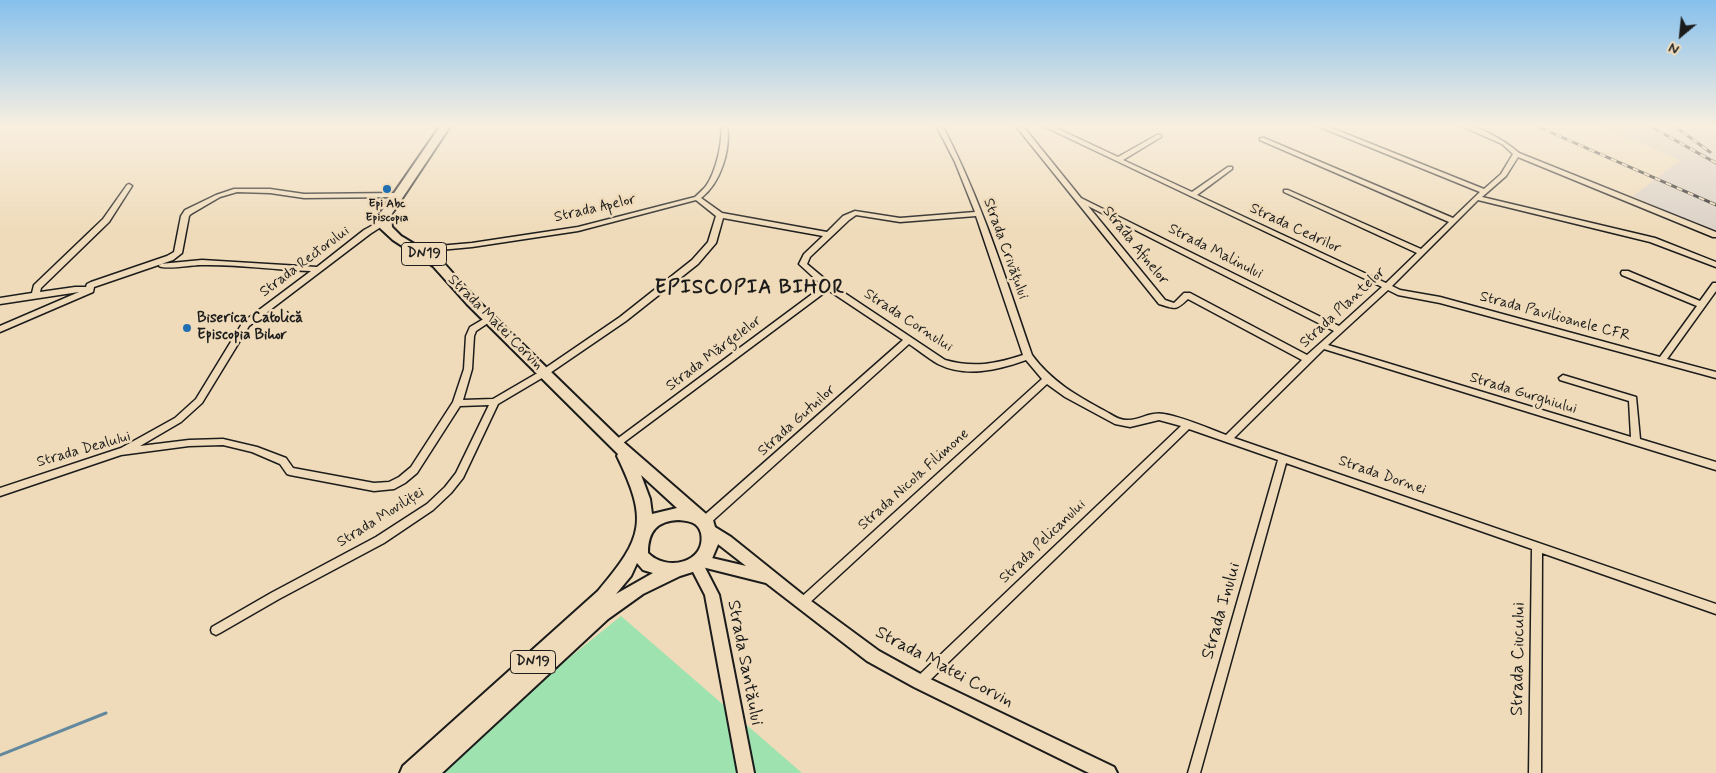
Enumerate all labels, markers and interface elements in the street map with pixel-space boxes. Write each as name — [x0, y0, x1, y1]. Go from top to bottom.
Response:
north arrow — [1656, 10, 1706, 60]
text: N — [1666, 38, 1682, 58]
marker: Epi Abc Episcopia — [381, 183, 393, 195]
street label: Strada Apelor — [553, 191, 637, 227]
street label: Strada Crivățului — [978, 196, 1032, 302]
place label: Epi Abc Episcopia — [366, 197, 408, 225]
street label: Strada Cedrilor — [1246, 200, 1344, 258]
street label: Strada Afinelor — [1098, 203, 1172, 289]
street label: Strada Malinului — [1165, 220, 1265, 284]
street label: Strada Rectorului — [257, 222, 353, 302]
road number: DN19 — [402, 242, 446, 266]
street label: Strada Plantelor — [1296, 264, 1390, 352]
street label: Strada Matei Corvin — [443, 271, 547, 375]
district label: EPISCOPIA BIHOR — [655, 277, 845, 301]
street label: Strada Cornului — [860, 286, 956, 356]
street label: Strada Pavilioanele CFR — [1478, 288, 1632, 346]
place label: Biserica Catolică Episcopia Bihor — [197, 310, 303, 345]
street label: Strada Mărgelelor — [663, 312, 765, 396]
marker: Biserica Catolică Episcopia Bihor — [181, 322, 193, 334]
street label: Strada Gurghiului — [1467, 369, 1579, 419]
street label: Strada Gutuilor — [755, 382, 839, 460]
street label: Strada Nicola Filimone — [855, 426, 973, 534]
street label: Strada Dealului — [35, 428, 133, 472]
street label: Strada Dornei — [1336, 453, 1428, 499]
street label: Strada Moviliței — [334, 484, 428, 552]
street label: Strada Pelicanului — [996, 496, 1090, 588]
street label: Strada Inului — [1198, 560, 1246, 662]
street label: Strada Santăului — [721, 599, 767, 727]
street label: Strada Ciucului — [1507, 602, 1531, 716]
street label: Strada Matei Corvin — [871, 622, 1017, 714]
road number: DN19 — [510, 650, 556, 674]

